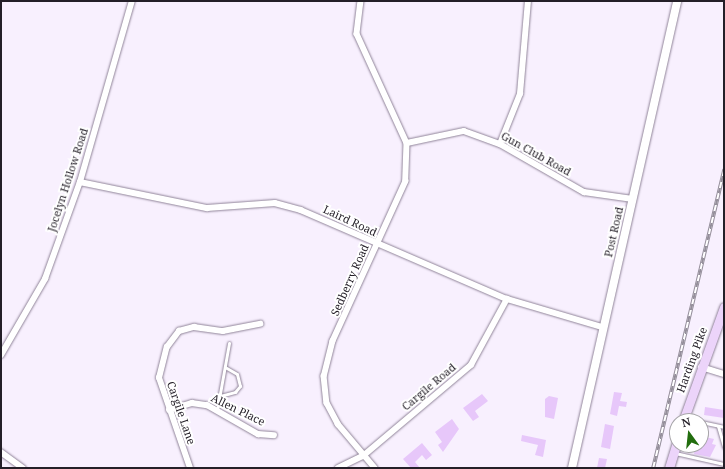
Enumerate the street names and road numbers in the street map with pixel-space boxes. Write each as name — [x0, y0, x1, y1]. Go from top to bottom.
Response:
street label: Jocelyn Hollow Road — [45, 126, 91, 234]
street label: Gun Club Road — [499, 129, 573, 179]
street label: Laird Road — [321, 203, 379, 239]
street label: Post Road — [602, 206, 626, 258]
street label: Sedberry Road — [328, 242, 372, 318]
street label: Harding Pike — [674, 326, 710, 394]
street label: Cargile Road — [399, 361, 459, 413]
street label: Cargile Lane — [164, 380, 198, 446]
street label: Allen Place — [209, 391, 267, 429]

